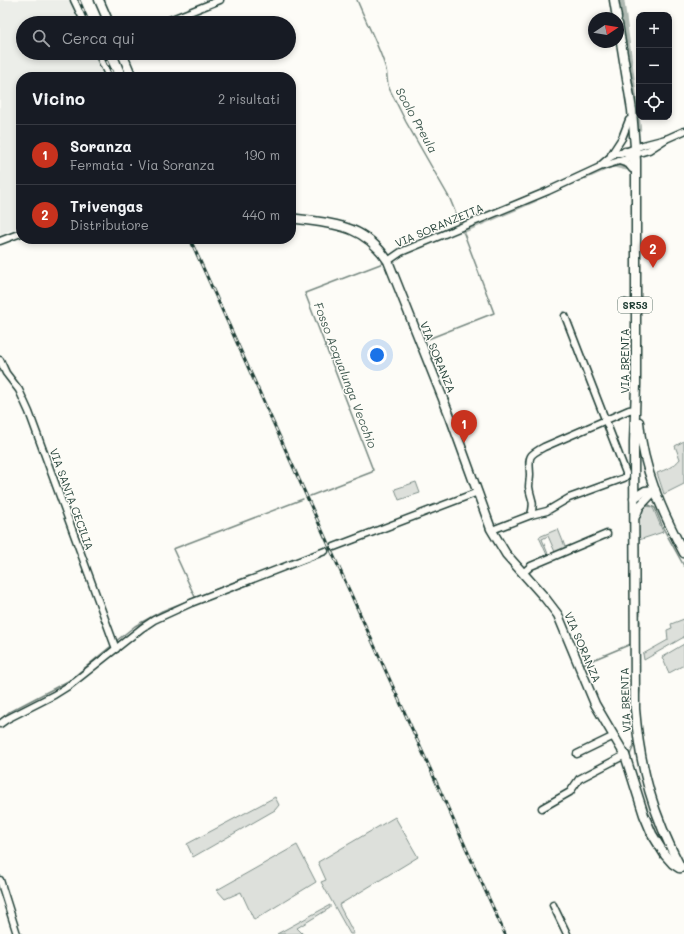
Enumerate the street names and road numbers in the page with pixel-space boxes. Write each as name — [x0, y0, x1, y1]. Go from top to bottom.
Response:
street label: VIA SORANZETTA — [393, 200, 485, 250]
road number: SR53 — [618, 297, 652, 313]
street label: VIA SORANZA — [417, 319, 459, 395]
street label: VIA BRENTA — [617, 328, 632, 394]
street label: VIA SANTA CECILIA — [47, 446, 97, 552]
street label: VIA SORANZA — [561, 609, 605, 685]
street label: VIA BRENTA — [616, 667, 634, 733]

